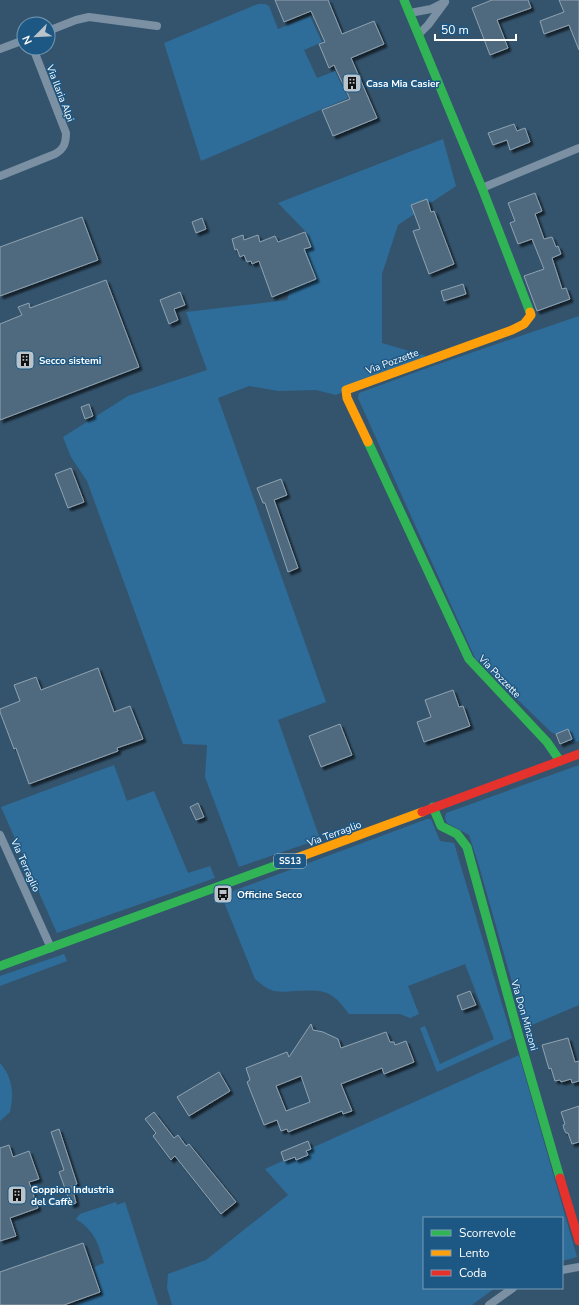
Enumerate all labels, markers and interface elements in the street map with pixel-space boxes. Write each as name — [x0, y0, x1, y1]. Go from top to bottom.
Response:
north arrow — [16, 16, 56, 56]
scale bar — [435, 16, 516, 42]
text: 50 m — [441, 22, 469, 38]
text: N — [19, 33, 36, 47]
street label: Via Ilaria Alpi — [42, 62, 77, 124]
building icon: Casa Mia Casier — [341, 72, 363, 94]
place label: Casa Mia Casier — [366, 77, 439, 91]
street label: Via Pozzette — [363, 346, 421, 378]
building icon: Secco sistemi — [14, 349, 36, 371]
place label: Secco sistemi — [39, 354, 101, 368]
street label: Via Pozzette — [474, 651, 524, 701]
street label: Via Terraglio — [304, 818, 364, 851]
street label: Via Terraglio — [7, 836, 43, 895]
road number: SS13 — [274, 854, 306, 868]
bus stop icon: Officine Secco — [212, 883, 234, 905]
place label: Officine Secco — [237, 888, 303, 902]
street label: Via Don Minzoni — [507, 977, 541, 1052]
place label: Goppion Industria del Caffè — [31, 1183, 114, 1209]
building icon: Goppion Industria del Caffè — [6, 1184, 28, 1206]
legend — [423, 1217, 563, 1289]
text: Scorrevole — [459, 1225, 516, 1241]
text: Lento — [459, 1245, 490, 1261]
text: Coda — [459, 1265, 487, 1281]

